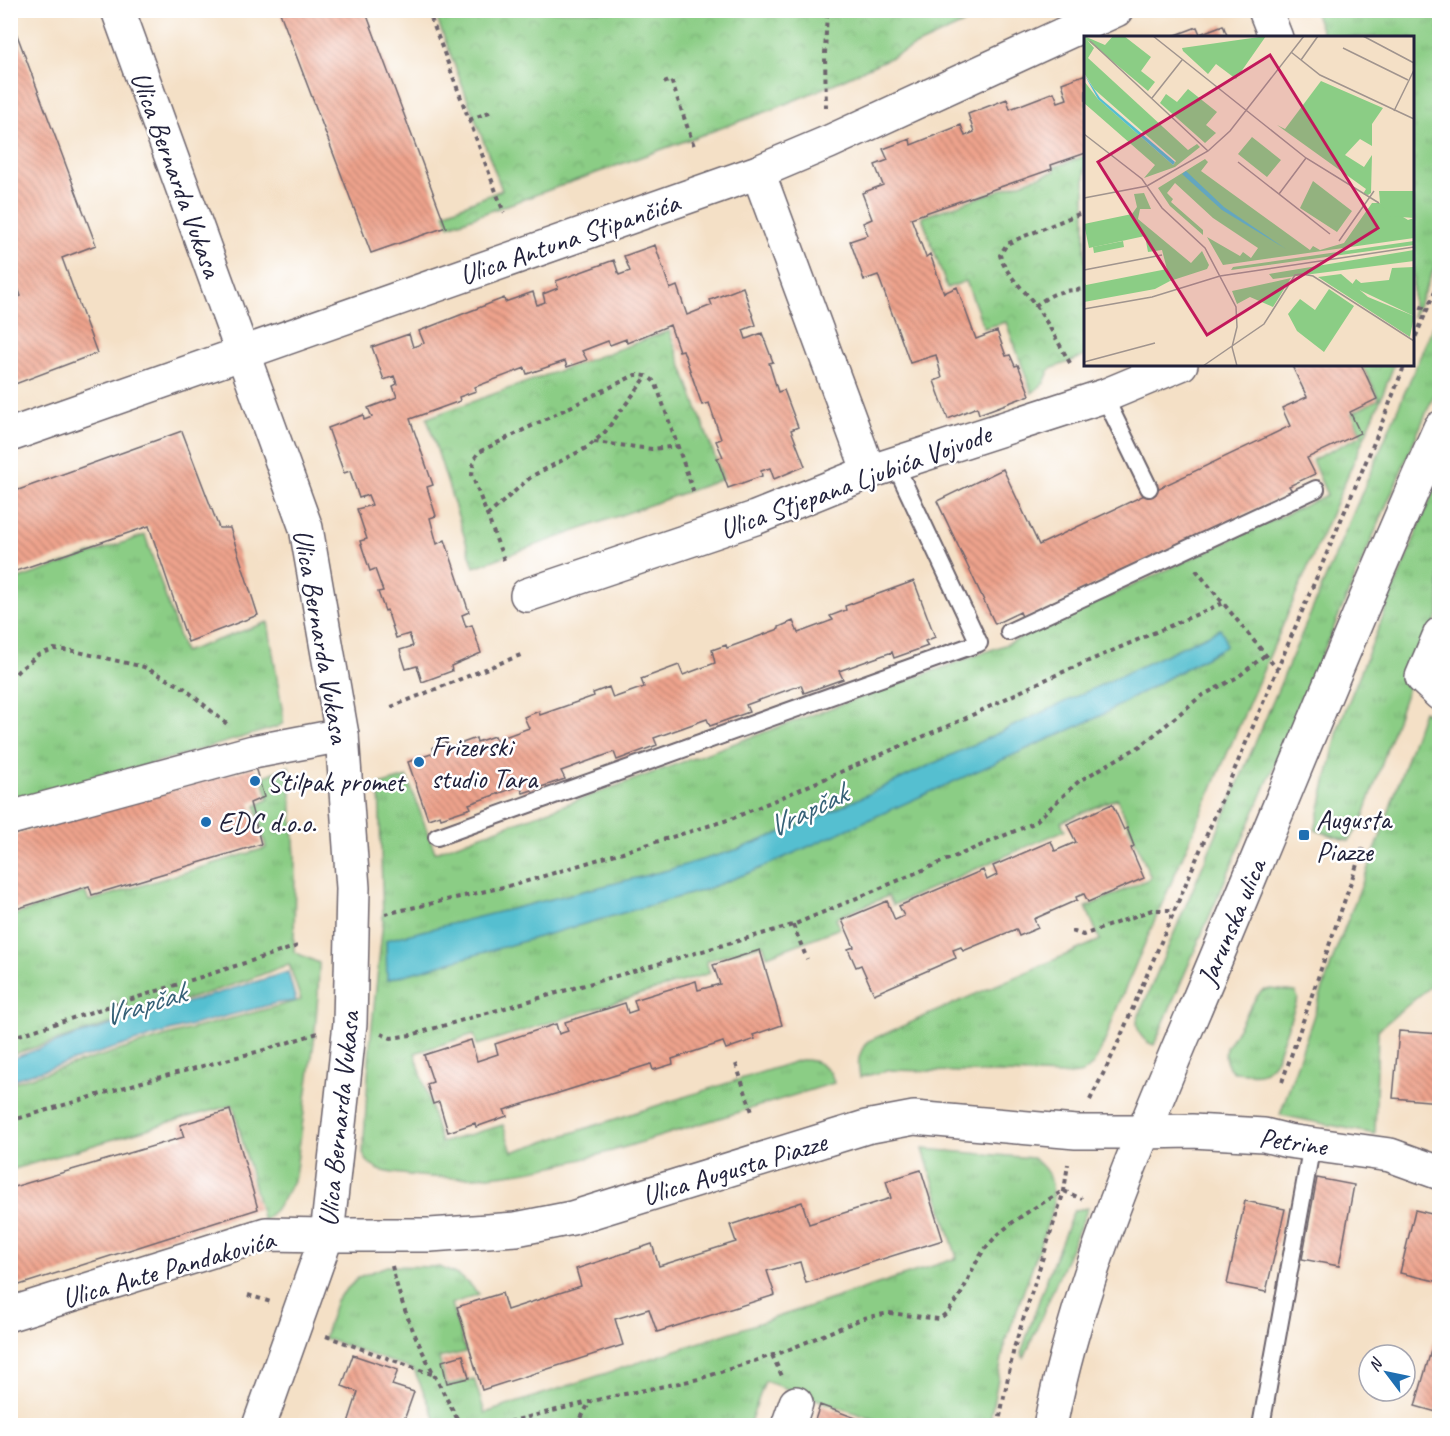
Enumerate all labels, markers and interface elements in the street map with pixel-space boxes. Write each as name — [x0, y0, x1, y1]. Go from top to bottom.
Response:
inset map — [1084, 36, 1414, 366]
street label: Ulica Bernarda Vukasa — [123, 67, 231, 283]
street label: Ulica Antuna Stipančića — [455, 184, 685, 292]
street label: Ulica Stjepana Ljubića Vojvode — [715, 415, 997, 547]
street label: Ulica Bernarda Vukasa — [285, 527, 358, 747]
place label: Frizerski studio Tara — [431, 729, 539, 796]
marker: Frizerski studio Tara — [412, 755, 426, 769]
place label: Stilpak promet — [267, 764, 407, 799]
water label: Vrapčak — [761, 772, 858, 845]
marker: Stilpak promet — [248, 774, 262, 788]
place label: Augusta Piazze — [1316, 802, 1393, 869]
place label: EDC d.o.o. — [218, 805, 317, 840]
marker: EDC d.o.o. — [199, 815, 213, 829]
marker: Augusta Piazze — [1297, 828, 1311, 842]
street label: Jarunska ulica — [1188, 851, 1275, 992]
water label: Vrapčak — [98, 972, 195, 1034]
street label: Ulica Bernarda Vukasa — [310, 1008, 367, 1228]
street label: Petrine — [1257, 1119, 1331, 1164]
street label: Ulica Augusta Piazze — [638, 1123, 832, 1213]
street label: Ulica Ante Pandakovića — [58, 1221, 280, 1316]
north arrow — [1357, 1343, 1417, 1403]
text: N — [1364, 1353, 1388, 1375]

